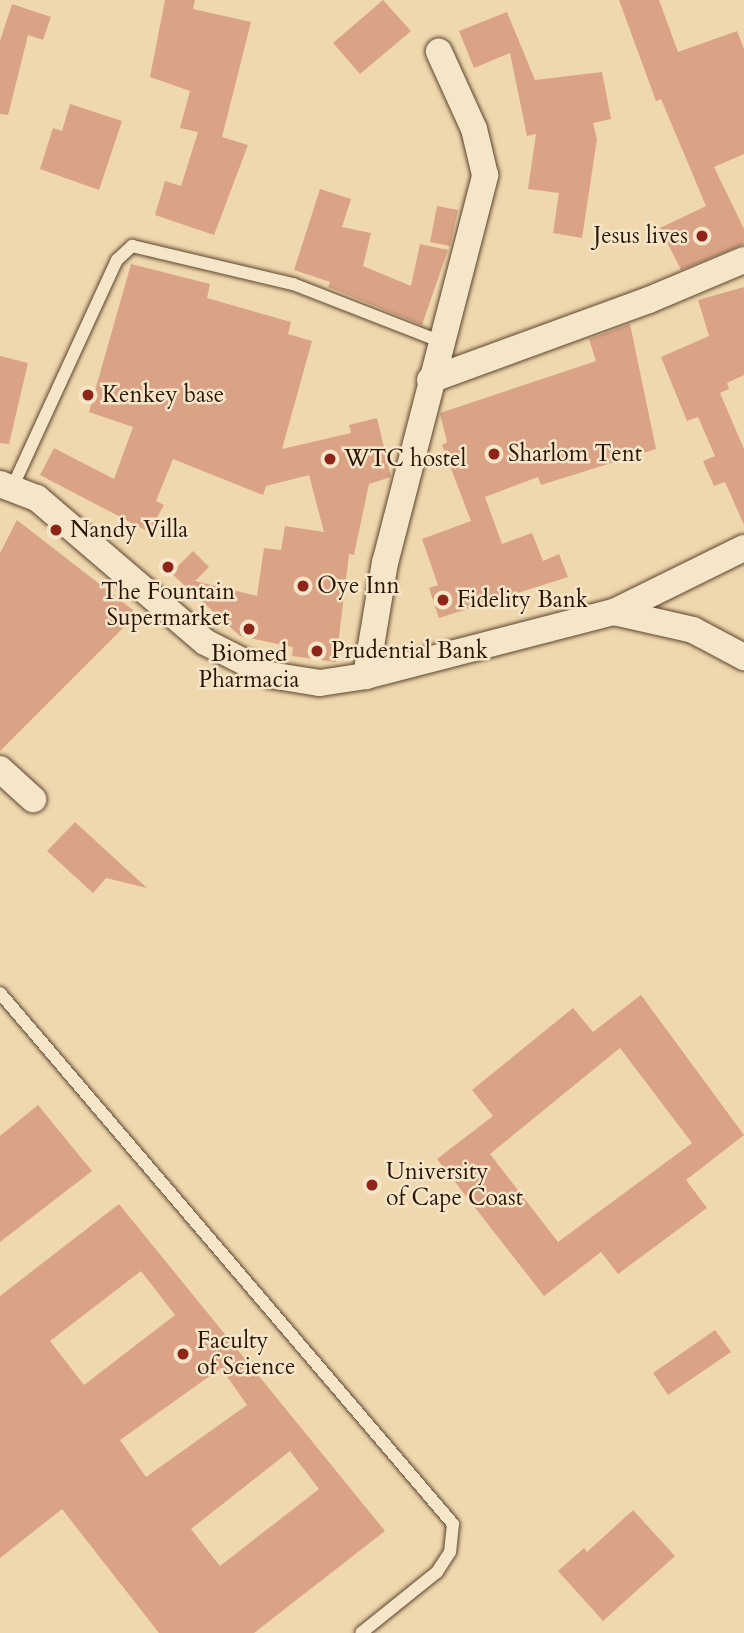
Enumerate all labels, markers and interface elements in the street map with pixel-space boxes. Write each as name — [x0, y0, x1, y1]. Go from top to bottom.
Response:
place label: Jesus lives — [593, 222, 688, 250]
marker: Jesus lives — [694, 228, 710, 244]
place label: Kenkey base — [102, 381, 224, 409]
marker: Kenkey base — [80, 387, 96, 403]
place label: Sharlom Tent — [508, 440, 642, 468]
place label: WTC hostel — [344, 445, 466, 473]
marker: Sharlom Tent — [486, 446, 502, 462]
marker: WTC hostel — [322, 451, 338, 467]
place label: Nandy Villa — [70, 516, 188, 544]
marker: Nandy Villa — [48, 522, 64, 538]
marker: The Fountain Supermarket — [160, 559, 176, 575]
place label: Oye Inn — [317, 572, 400, 600]
place label: The Fountain Supermarket — [101, 578, 235, 632]
marker: Oye Inn — [295, 578, 311, 594]
place label: Fidelity Bank — [457, 586, 588, 614]
marker: Fidelity Bank — [435, 592, 451, 608]
marker: Biomed Pharmacia — [241, 621, 257, 637]
place label: Prudential Bank — [331, 637, 488, 665]
place label: Biomed Pharmacia — [199, 640, 299, 694]
marker: Prudential Bank — [309, 643, 325, 659]
place label: University of Cape Coast — [386, 1158, 523, 1212]
marker: University of Cape Coast — [364, 1177, 380, 1193]
place label: Faculty of Science — [197, 1327, 296, 1381]
marker: Faculty of Science — [175, 1346, 191, 1362]

